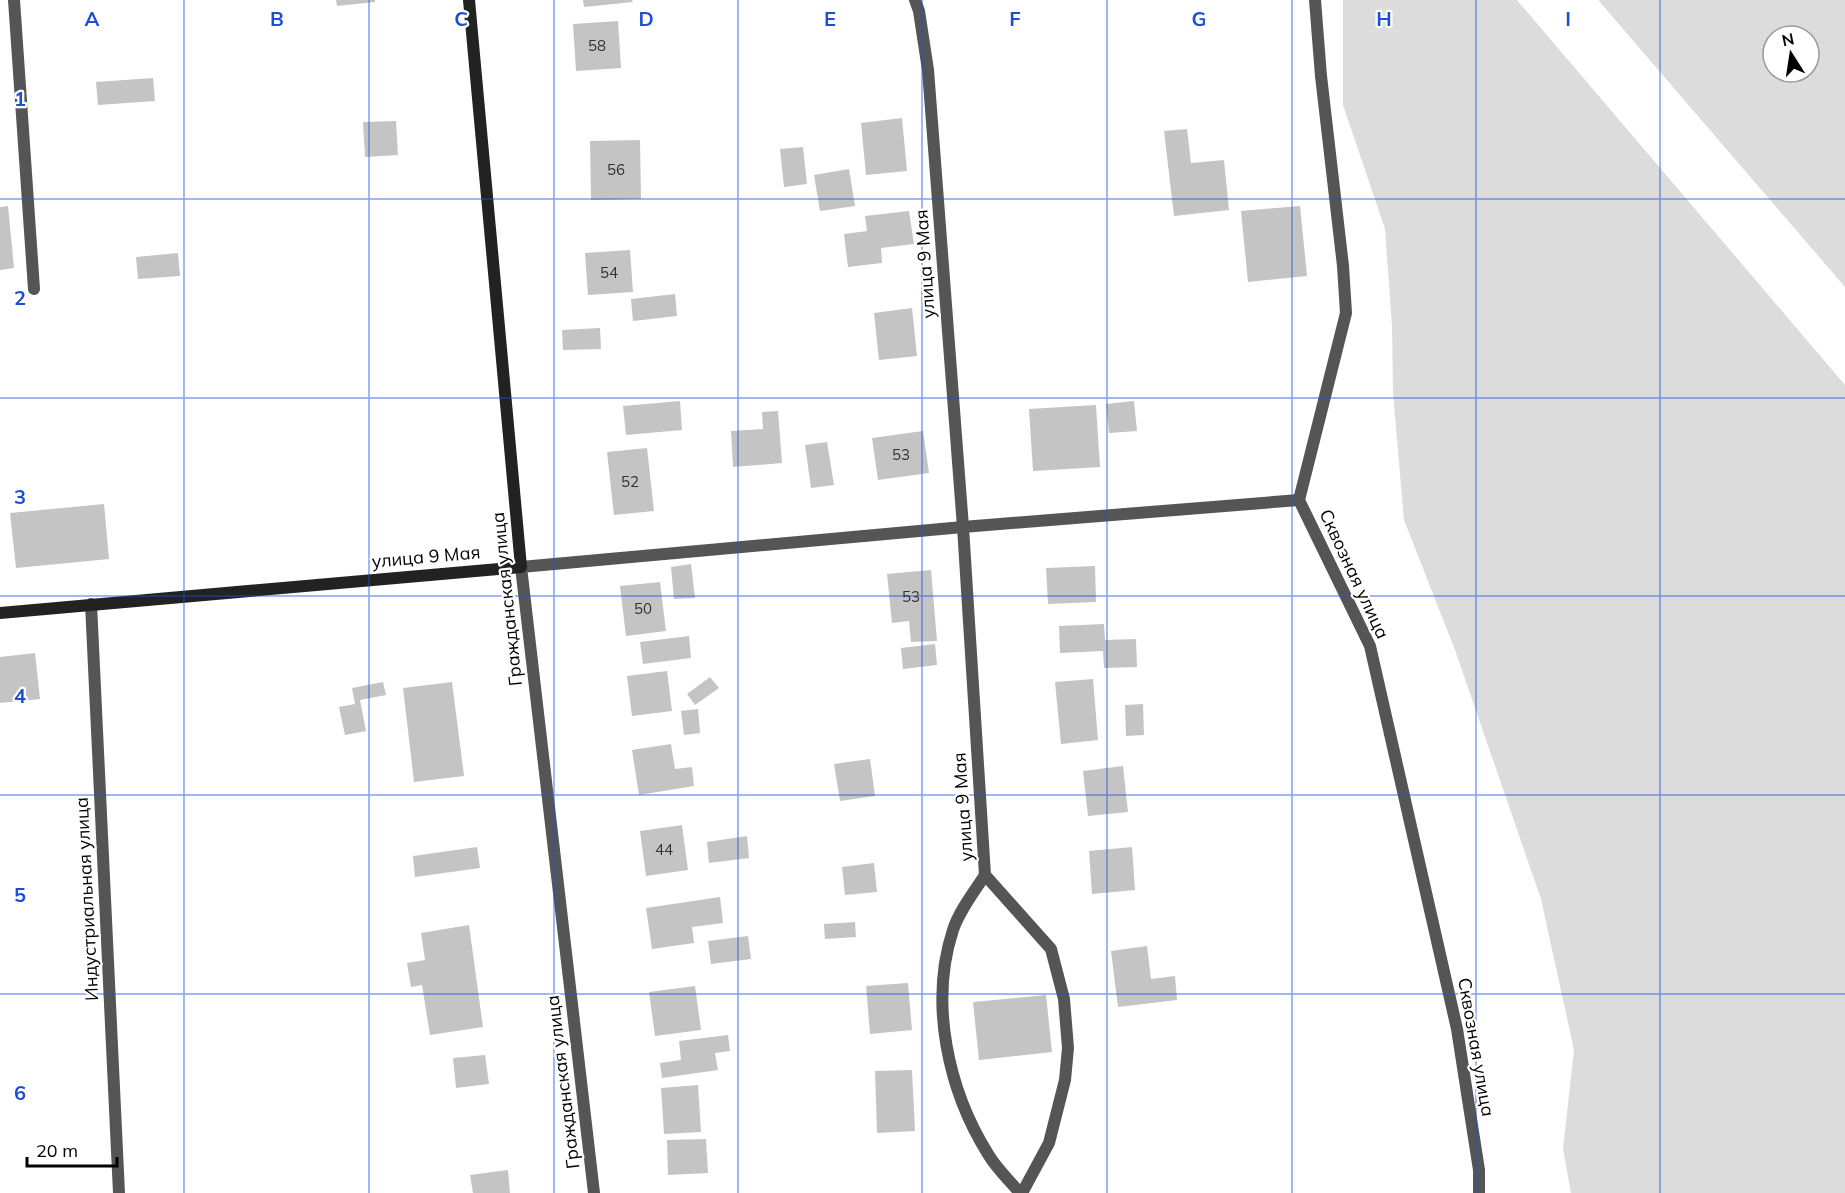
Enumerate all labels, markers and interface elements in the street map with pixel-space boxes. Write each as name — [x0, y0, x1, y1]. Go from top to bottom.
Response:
text: A — [85, 6, 100, 31]
text: B — [270, 6, 284, 31]
text: C — [454, 6, 468, 31]
text: D — [638, 6, 654, 31]
text: E — [824, 6, 836, 31]
text: F — [1009, 6, 1021, 31]
text: G — [1192, 6, 1206, 31]
text: H — [1376, 6, 1392, 31]
text: I — [1565, 6, 1571, 31]
north arrow — [1761, 24, 1821, 84]
text: N — [1780, 28, 1796, 50]
house number: 58 — [588, 36, 606, 55]
text: 1 — [14, 86, 26, 111]
house number: 56 — [607, 160, 625, 179]
street label: улица 9 Мая — [909, 209, 940, 319]
house number: 54 — [600, 263, 618, 282]
text: 2 — [14, 285, 26, 310]
house number: 53 — [892, 445, 910, 464]
house number: 52 — [621, 472, 639, 491]
text: 3 — [14, 484, 26, 509]
street label: Сквозная улица — [1314, 505, 1395, 642]
street label: Гражданская улица — [486, 511, 527, 687]
street label: улица 9 Мая — [371, 540, 481, 573]
house number: 53 — [902, 587, 920, 606]
house number: 50 — [634, 599, 652, 618]
text: 4 — [14, 683, 26, 708]
street label: улица 9 Мая — [947, 752, 978, 862]
street label: Индустриальная улица — [70, 797, 103, 1001]
house number: 44 — [655, 840, 673, 859]
text: 5 — [14, 882, 26, 907]
street label: Сквозная улица — [1453, 976, 1500, 1118]
street label: Гражданская улица — [540, 994, 585, 1170]
text: 6 — [14, 1080, 26, 1105]
scale bar — [27, 1130, 117, 1168]
text: 20 m — [36, 1139, 78, 1162]

